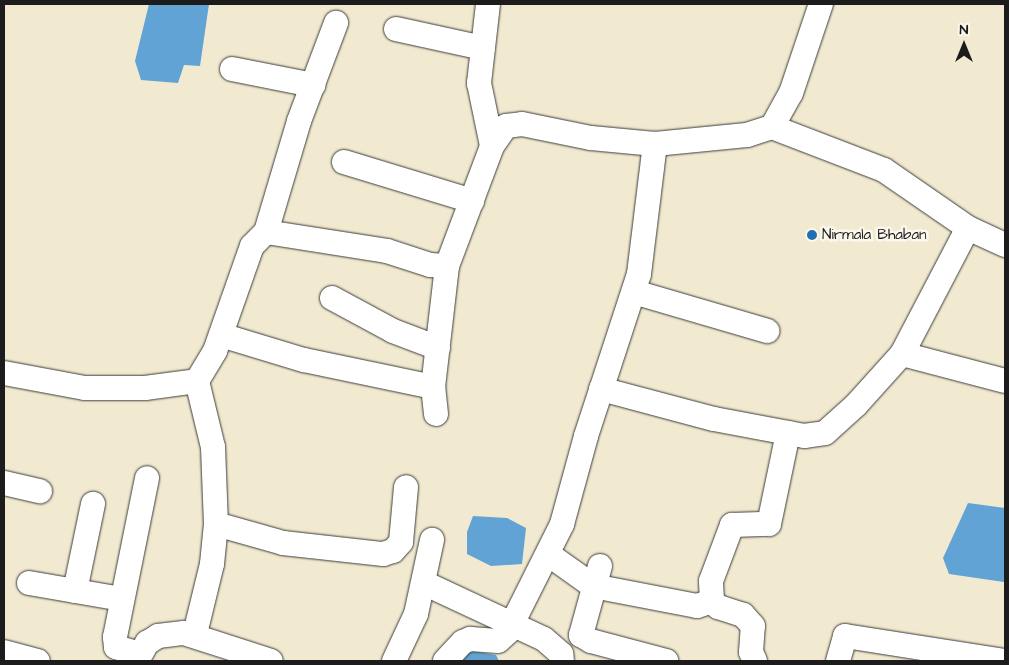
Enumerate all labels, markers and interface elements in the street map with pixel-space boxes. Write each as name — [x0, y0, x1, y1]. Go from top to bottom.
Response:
north arrow — [939, 20, 989, 70]
text: N — [960, 20, 968, 40]
place label: Nirmala Bhaban — [822, 226, 927, 244]
marker: Nirmala Bhaban — [806, 229, 818, 241]

